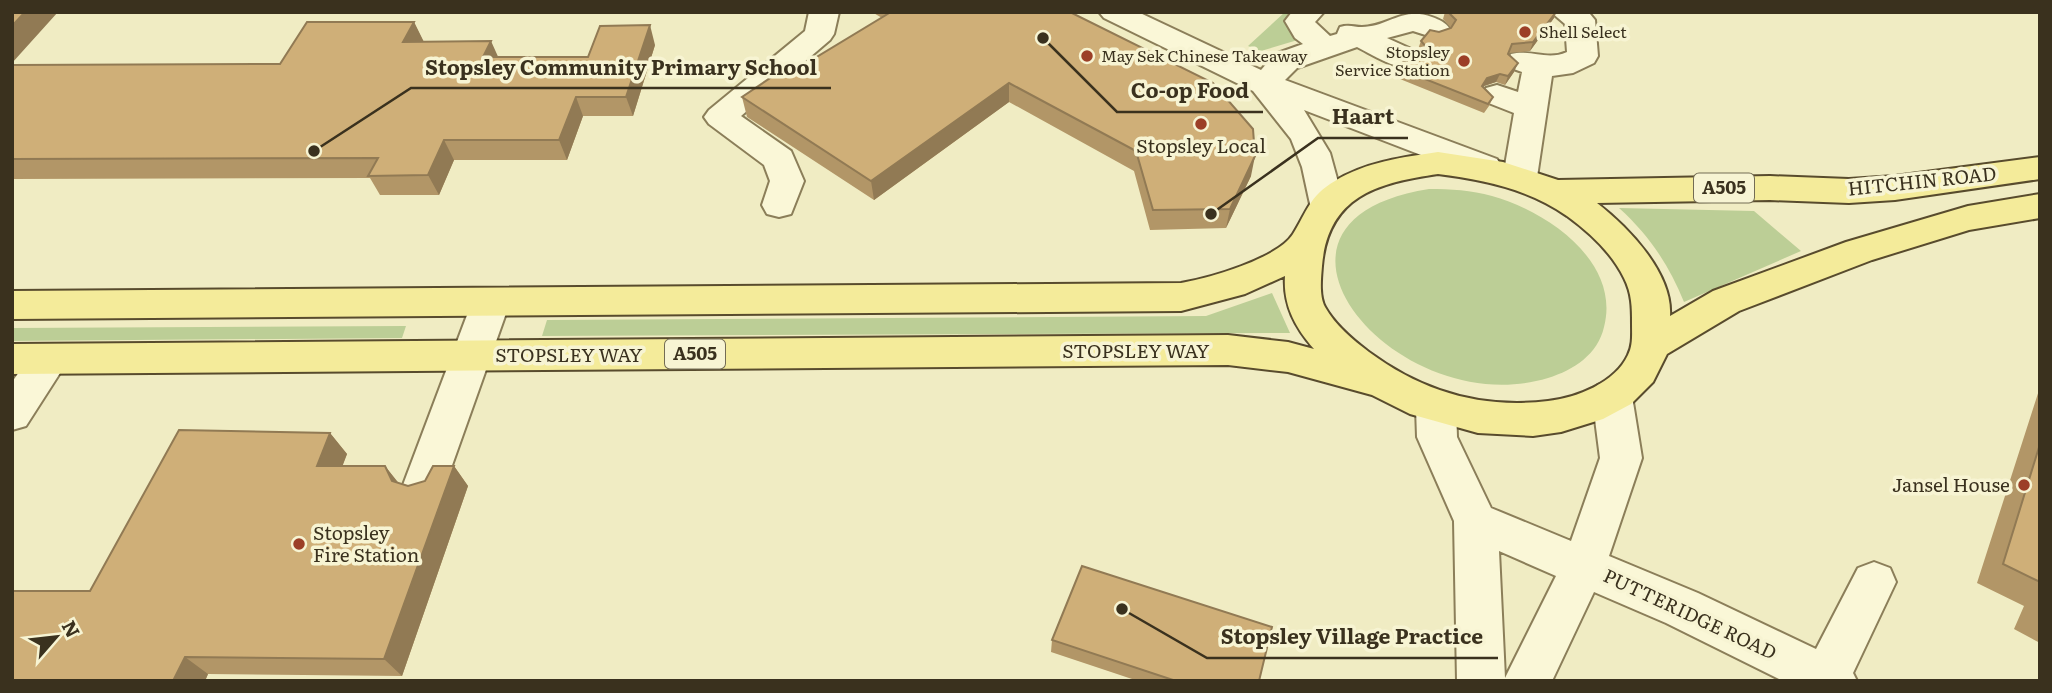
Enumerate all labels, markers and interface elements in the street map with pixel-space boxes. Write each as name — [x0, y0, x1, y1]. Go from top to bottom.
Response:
place label: Shell Select — [1539, 19, 1627, 43]
marker: Shell Select — [1517, 24, 1533, 40]
place label: Stopsley Service Station — [1335, 39, 1451, 81]
place label: May Sek Chinese Takeaway — [1101, 43, 1308, 67]
callout: Stopsley Community Primary School — [411, 46, 831, 88]
marker: May Sek Chinese Takeaway — [1079, 48, 1095, 64]
text: Stopsley Community Primary School — [425, 50, 817, 81]
marker: Stopsley Service Station — [1456, 53, 1472, 69]
callout: Co-op Food — [1117, 70, 1263, 112]
text: Co-op Food — [1131, 73, 1249, 104]
callout: Haart — [1318, 96, 1408, 138]
text: Haart — [1332, 99, 1395, 130]
marker: Stopsley Local — [1193, 116, 1209, 132]
place label: Stopsley Local — [1136, 131, 1266, 159]
street label: HITCHIN ROAD — [1846, 158, 1998, 202]
road number: A505 — [1694, 174, 1754, 202]
street label: STOPSLEY WAY — [1062, 336, 1210, 364]
street label: STOPSLEY WAY — [495, 340, 643, 368]
road number: A505 — [665, 340, 725, 368]
place label: Jansel House — [1892, 470, 2010, 498]
marker: Jansel House — [2016, 477, 2032, 493]
place label: Stopsley Fire Station — [313, 518, 419, 568]
marker: Stopsley Fire Station — [291, 536, 307, 552]
street label: PUTTERIDGE ROAD — [1599, 561, 1782, 666]
north arrow — [21, 602, 91, 672]
text: N — [56, 615, 88, 642]
callout: Stopsley Village Practice — [1207, 616, 1498, 658]
text: Stopsley Village Practice — [1221, 619, 1483, 650]

